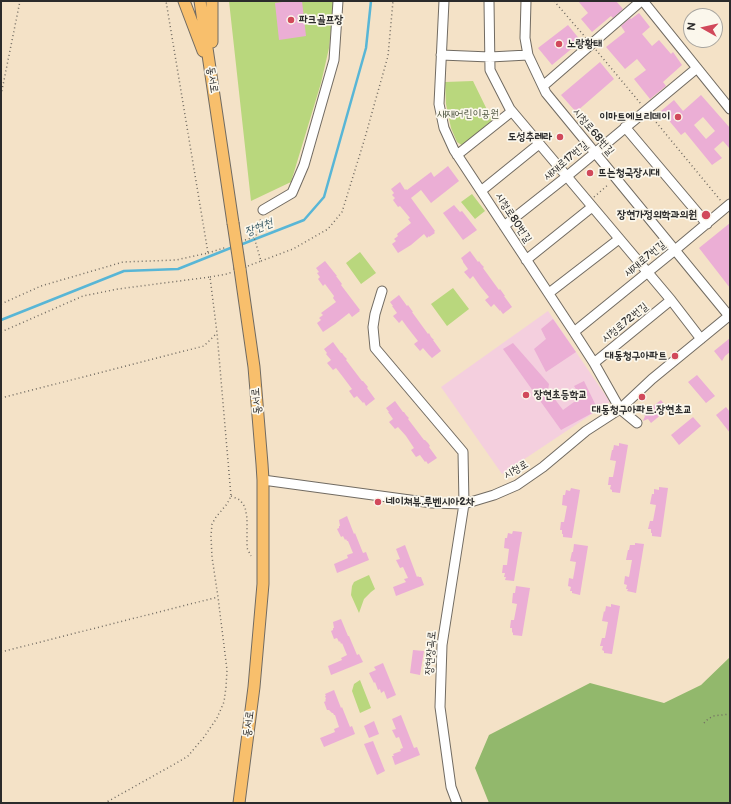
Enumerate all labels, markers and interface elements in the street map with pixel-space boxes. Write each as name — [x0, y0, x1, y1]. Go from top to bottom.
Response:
north arrow — [683, 8, 723, 48]
place label: 파크골프장 — [299, 13, 343, 27]
marker: 파크골프장 — [286, 15, 296, 25]
text: N — [685, 21, 699, 31]
place label: 노랑황태 — [567, 37, 602, 51]
marker: 노랑황태 — [554, 39, 564, 49]
street label: 동서로 — [203, 66, 221, 94]
street label: 시청로68번길 — [569, 106, 617, 158]
park label: 새재어린이공원 — [437, 107, 499, 121]
place label: 이마트에브리데이 — [599, 110, 670, 124]
marker: 이마트에브리데이 — [673, 112, 683, 122]
place label: 도성추레라 — [508, 130, 552, 144]
marker: 도성추레라 — [555, 132, 565, 142]
street label: 새재로17번길 — [541, 139, 591, 183]
place label: 뜨는청국장시대 — [598, 166, 660, 180]
marker: 뜨는청국장시대 — [585, 168, 595, 178]
street label: 시청로80번길 — [492, 190, 534, 246]
place label: 장현가정의학과의원 — [617, 208, 697, 222]
marker: 장현가정의학과의원 — [700, 209, 712, 221]
water label: 장현천 — [243, 216, 275, 240]
street label: 새재로7번길 — [622, 238, 668, 280]
street label: 시청로72번길 — [599, 300, 651, 346]
place label: 대동청구아파트 — [605, 349, 667, 363]
marker: 대동청구아파트 — [670, 351, 680, 361]
street label: 동서로 — [249, 387, 265, 415]
place label: 장현초등학교 — [534, 388, 587, 402]
marker: 장현초등학교 — [521, 390, 531, 400]
marker: 대동청구아파트.장현초교 — [637, 392, 647, 402]
place label: 대동청구아파트.장현초교 — [592, 403, 692, 417]
street label: 시청로 — [501, 458, 531, 482]
place label: 네이쳐뷰.루벤시아2차 — [386, 495, 475, 509]
marker: 네이쳐뷰.루벤시아2차 — [373, 497, 383, 507]
street label: 장현장곡로 — [423, 630, 439, 676]
street label: 동서로 — [241, 710, 257, 738]

